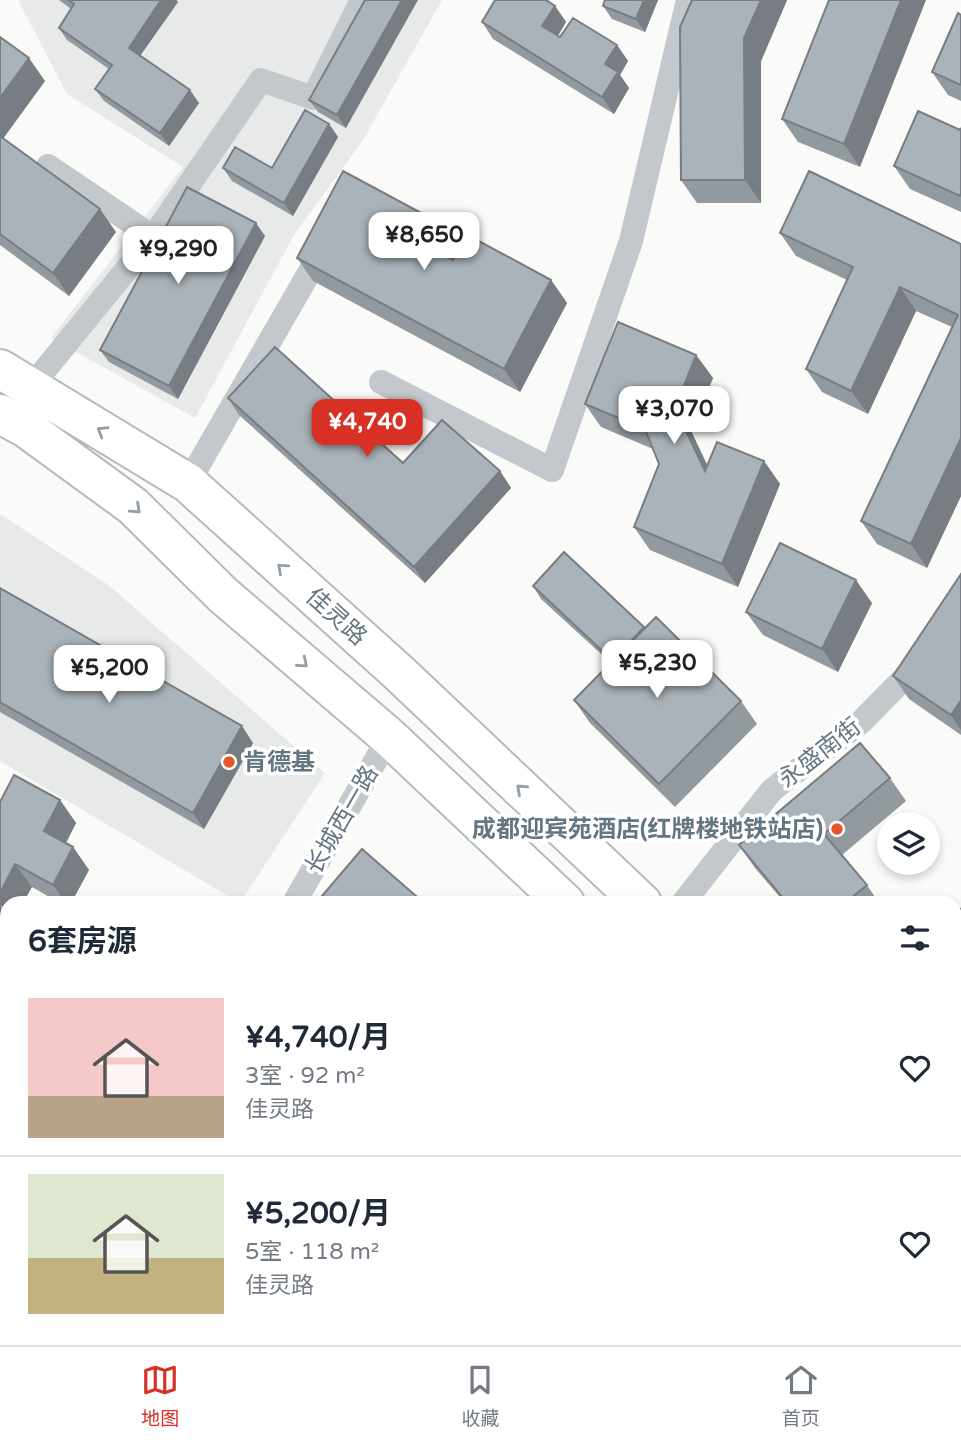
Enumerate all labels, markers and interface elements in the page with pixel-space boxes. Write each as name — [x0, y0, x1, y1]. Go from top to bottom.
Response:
pin: ¥8,650 — [367, 212, 481, 272]
text: ¥8,650 — [385, 221, 463, 249]
pin: ¥9,290 — [121, 226, 235, 286]
text: ¥9,290 — [139, 235, 217, 263]
pin: ¥3,070 — [617, 386, 731, 446]
text: ¥3,070 — [635, 395, 713, 423]
pin: ¥4,740 — [310, 400, 424, 459]
text: ¥4,740 — [328, 408, 406, 436]
one-way arrow — [97, 426, 110, 439]
one-way arrow — [128, 501, 141, 514]
one-way arrow — [277, 564, 290, 576]
street label: 佳灵路 — [300, 582, 372, 652]
pin: ¥5,230 — [600, 640, 714, 700]
pin: ¥5,200 — [52, 646, 166, 705]
text: ¥5,230 — [618, 649, 696, 677]
text: ¥5,200 — [70, 654, 148, 682]
one-way arrow — [295, 655, 308, 668]
street label: 永盛南街 — [773, 712, 867, 794]
place label: 肯德基 — [243, 748, 315, 777]
marker: 肯德基 — [221, 754, 237, 770]
street label: 长城西一路 — [299, 761, 385, 879]
one-way arrow — [517, 784, 530, 797]
map controls — [877, 812, 940, 875]
button: layers — [877, 812, 940, 875]
place label: 成都迎宾苑酒店(红牌楼地铁站店) — [472, 815, 823, 844]
marker: 成都迎宾苑酒店(红牌楼地铁站店) — [829, 821, 845, 837]
icon: filters — [896, 919, 934, 957]
text: 6套房源 — [28, 923, 137, 960]
text: ¥4,740/月 — [245, 1019, 391, 1056]
icon: home — [84, 1026, 168, 1110]
icon: heart — [896, 1049, 934, 1087]
text: 3室 · 92 m² — [245, 1062, 365, 1090]
text: 佳灵路 — [245, 1096, 314, 1124]
text: ¥5,200/月 — [245, 1195, 391, 1232]
icon: home — [84, 1202, 168, 1286]
icon: heart — [896, 1225, 934, 1263]
text: 5室 · 118 m² — [245, 1238, 379, 1266]
text: 佳灵路 — [245, 1272, 314, 1300]
tab: 地图 — [141, 1361, 179, 1430]
tab: 收藏 — [461, 1361, 500, 1430]
tab: 首页 — [782, 1361, 820, 1430]

